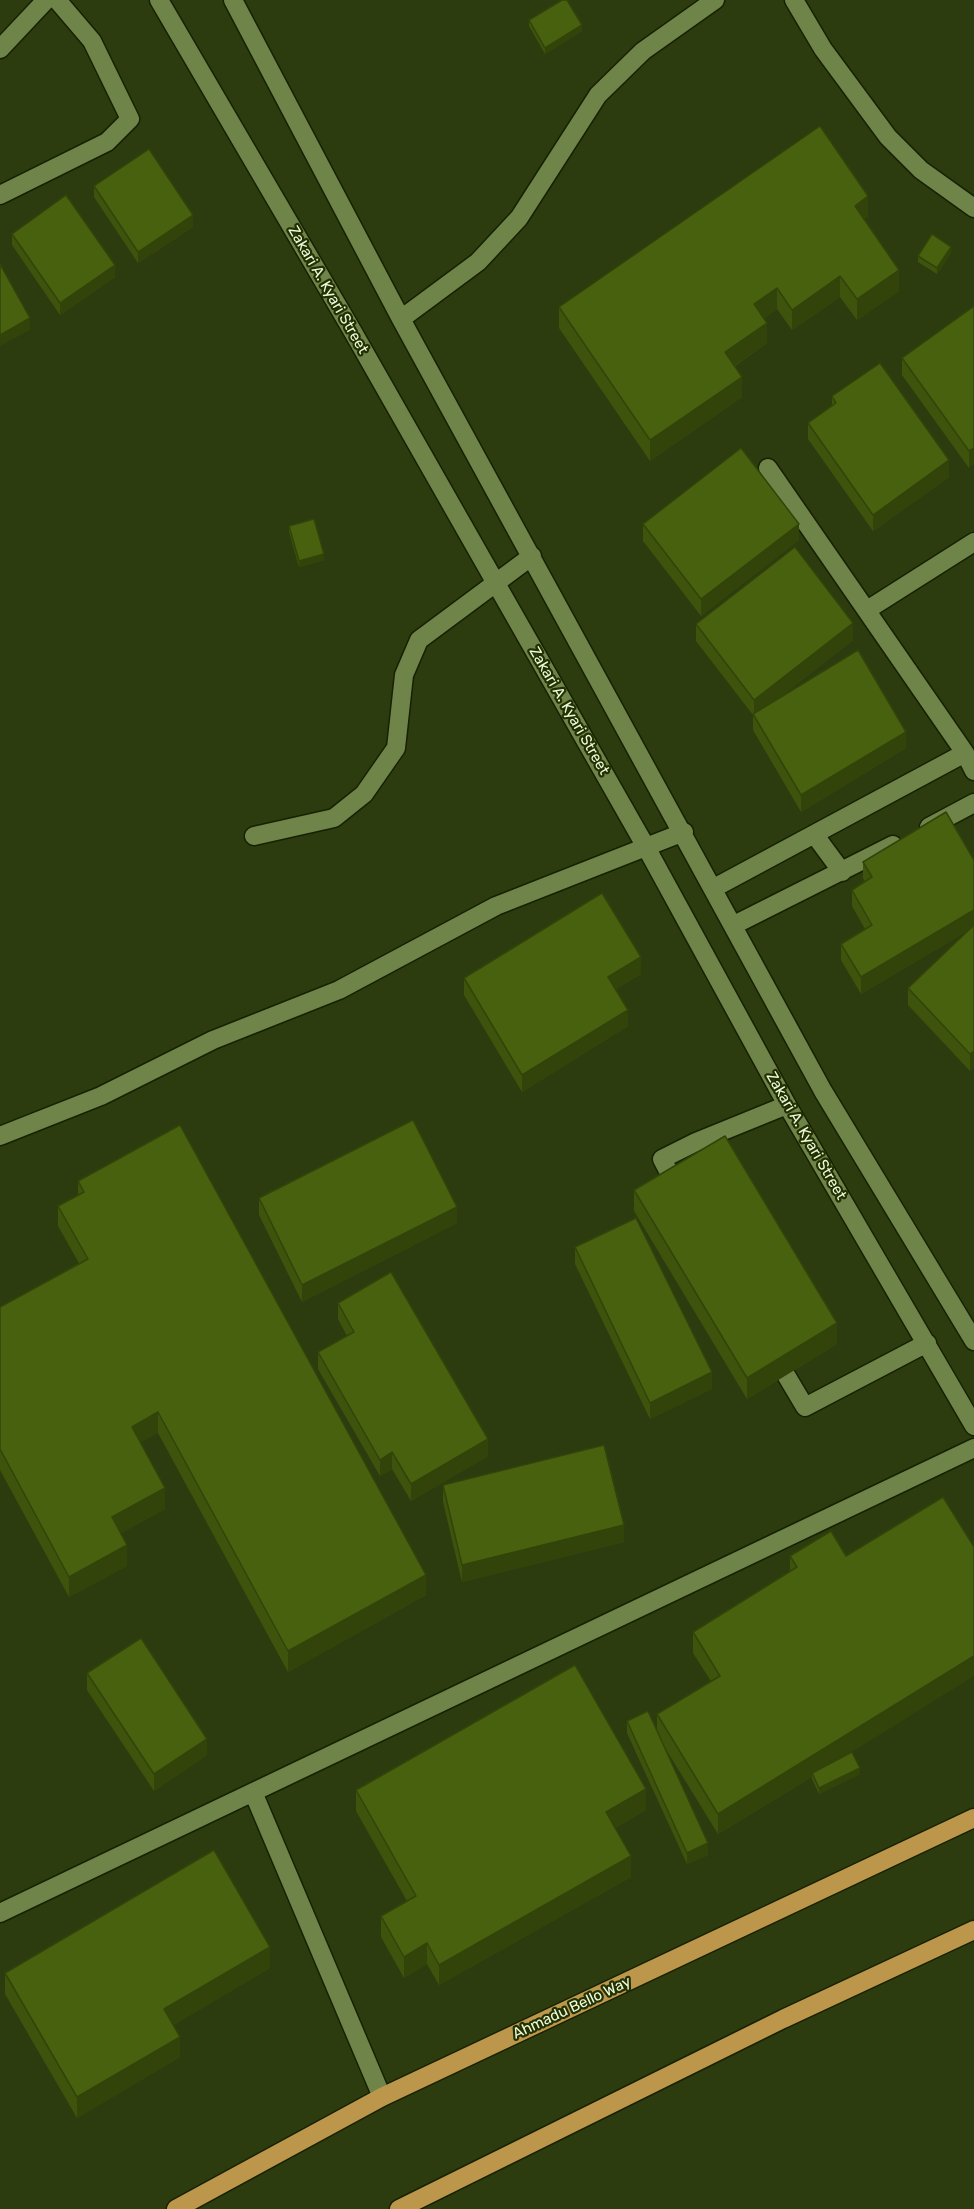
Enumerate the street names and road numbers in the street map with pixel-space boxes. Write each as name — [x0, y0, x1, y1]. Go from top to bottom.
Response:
street label: Zakari A. Kyari Street — [284, 223, 372, 357]
street label: Zakari A. Kyari Street — [525, 644, 613, 778]
street label: Zakari A. Kyari Street — [762, 1069, 850, 1203]
street label: Ahmadu Bello Way — [510, 1973, 634, 2043]

